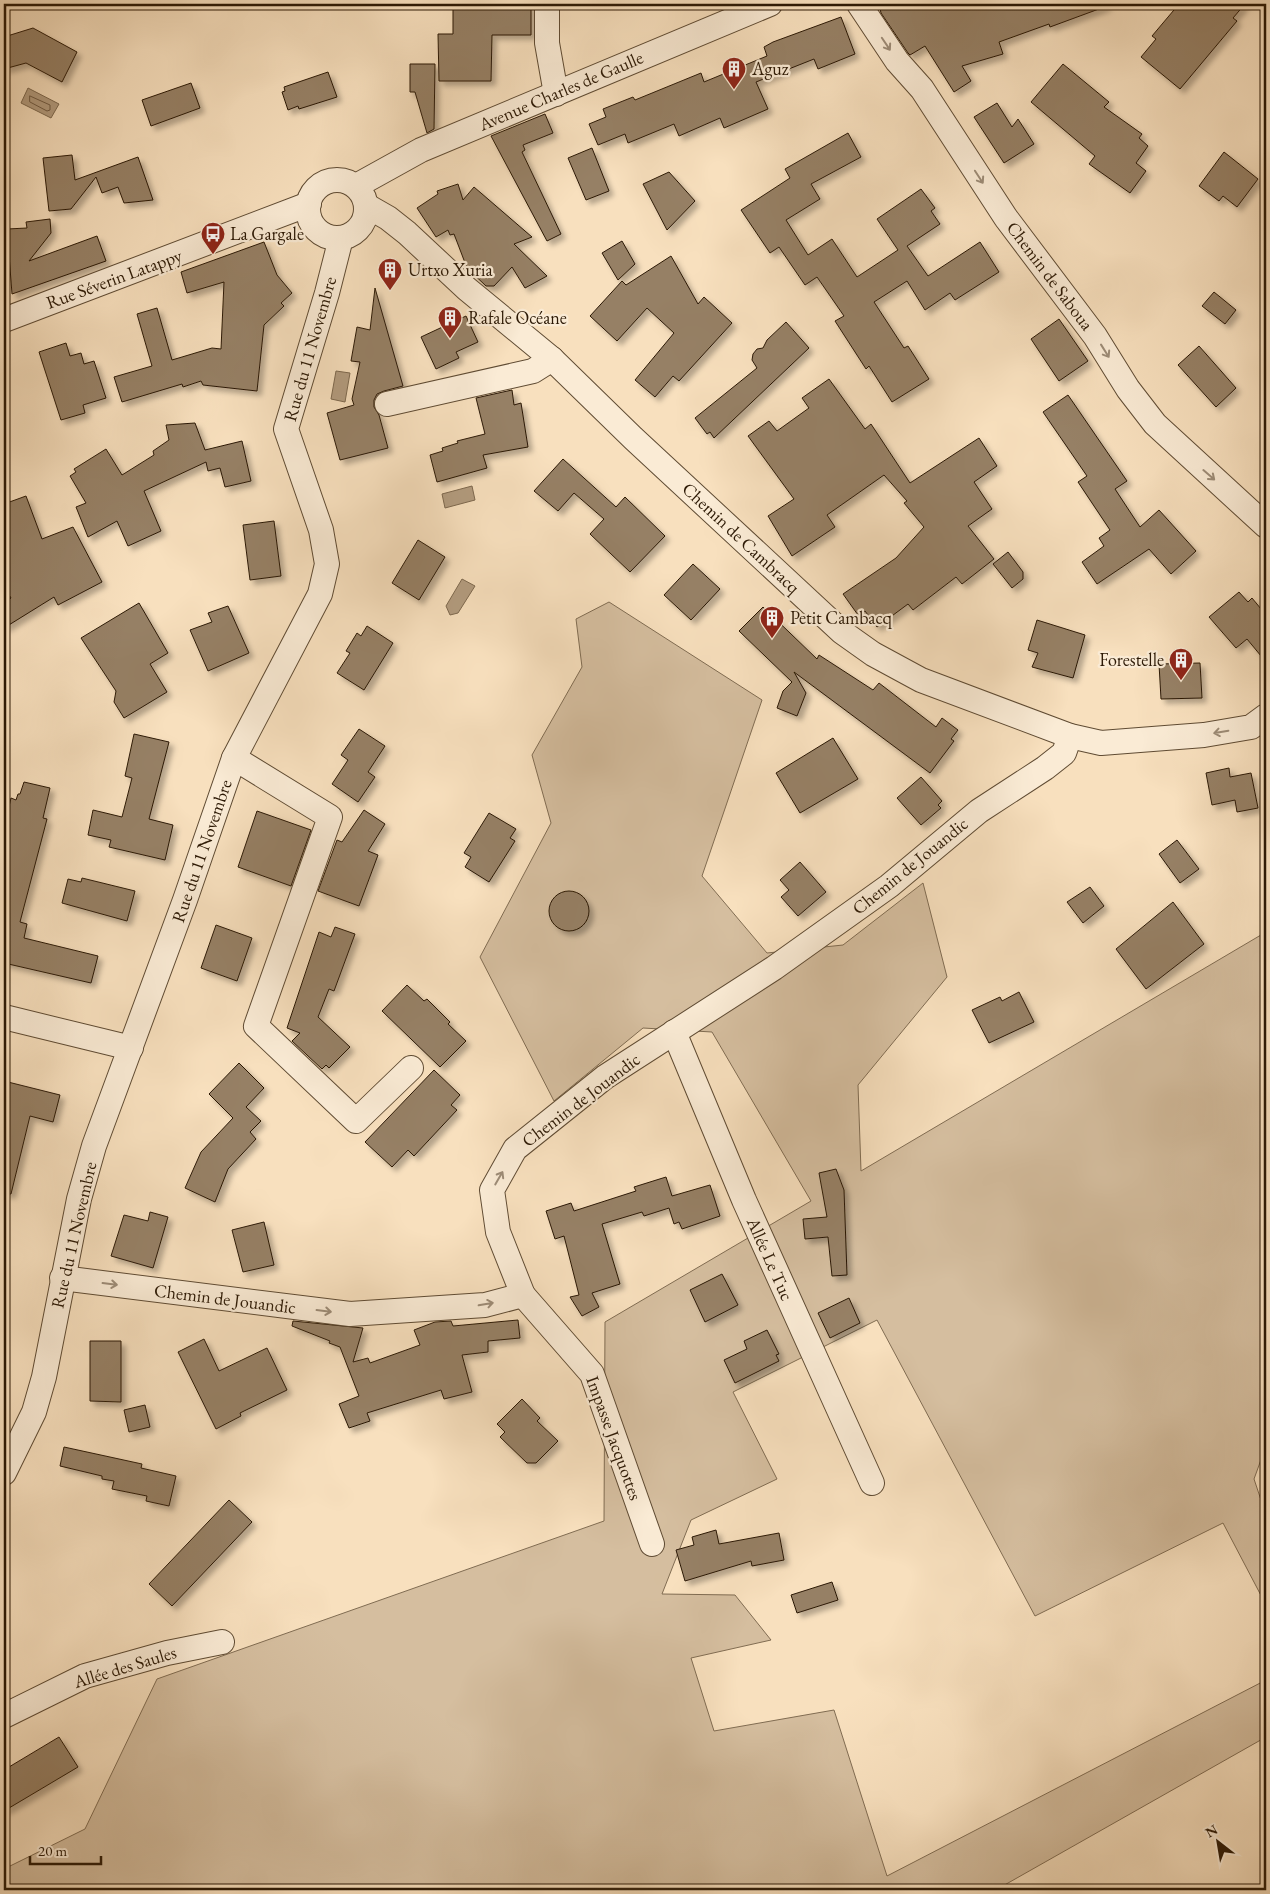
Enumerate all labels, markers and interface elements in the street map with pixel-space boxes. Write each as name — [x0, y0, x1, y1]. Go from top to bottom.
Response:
one-way arrow — [881, 37, 891, 51]
street label: Avenue Charles de Gaulle — [474, 45, 647, 136]
building icon: Aguz — [721, 56, 747, 90]
place label: Aguz — [751, 57, 789, 80]
one-way arrow — [974, 169, 984, 183]
street label: Chemin de Saboua — [1002, 217, 1099, 335]
bus stop icon: La Gargale — [200, 221, 226, 255]
place label: La Gargale — [230, 222, 304, 245]
street label: Rue Séverin Latappy — [43, 243, 185, 314]
building icon: Urtxo Xuria — [377, 257, 403, 291]
place label: Urtxo Xuria — [408, 258, 493, 281]
street label: Rue du 11 Novembre — [278, 274, 341, 424]
building icon: Rafale Océane — [437, 305, 463, 339]
place label: Rafale Océane — [468, 306, 567, 329]
one-way arrow — [1100, 344, 1110, 358]
one-way arrow — [1202, 469, 1215, 480]
street label: Chemin de Cambracq — [678, 477, 806, 599]
building icon: Petit Cambacq — [759, 605, 785, 639]
place label: Petit Cambacq — [790, 606, 892, 629]
building icon: Forestelle — [1168, 647, 1194, 681]
place label: Forestelle — [1099, 648, 1164, 671]
one-way arrow — [1214, 728, 1230, 737]
street label: Rue du 11 Novembre — [166, 776, 237, 925]
street label: Chemin de Jouandic — [847, 812, 972, 919]
street label: Chemin de Jouandic — [517, 1048, 644, 1152]
street label: Rue du 11 Novembre — [45, 1159, 102, 1310]
one-way arrow — [494, 1172, 504, 1186]
street label: Allée Le Tuc — [742, 1213, 799, 1304]
street label: Chemin de Jouandic — [153, 1278, 297, 1319]
one-way arrow — [102, 1280, 118, 1290]
one-way arrow — [477, 1298, 493, 1308]
one-way arrow — [315, 1306, 331, 1316]
street label: Impasse Jacquottes — [581, 1372, 648, 1503]
street label: Allée des Saules — [70, 1640, 179, 1693]
north arrow — [1192, 1816, 1242, 1866]
text: N — [1202, 1820, 1221, 1841]
scale bar — [30, 1834, 101, 1866]
text: 20 m — [38, 1841, 67, 1860]

